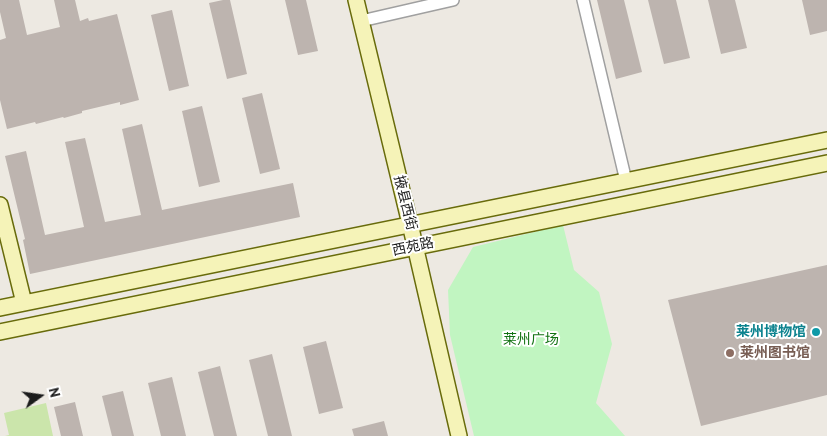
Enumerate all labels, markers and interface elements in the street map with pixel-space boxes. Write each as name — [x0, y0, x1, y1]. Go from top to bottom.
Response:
street label: 掖县西街 — [390, 174, 420, 232]
street label: 西苑路 — [391, 234, 435, 260]
place label: 莱州博物馆 — [736, 324, 806, 340]
marker: 莱州博物馆 — [810, 326, 822, 338]
park label: 莱州广场 — [503, 332, 559, 348]
place label: 莱州图书馆 — [740, 345, 810, 361]
marker: 莱州图书馆 — [724, 347, 736, 359]
north arrow — [15, 371, 65, 421]
text: N — [45, 386, 64, 399]

